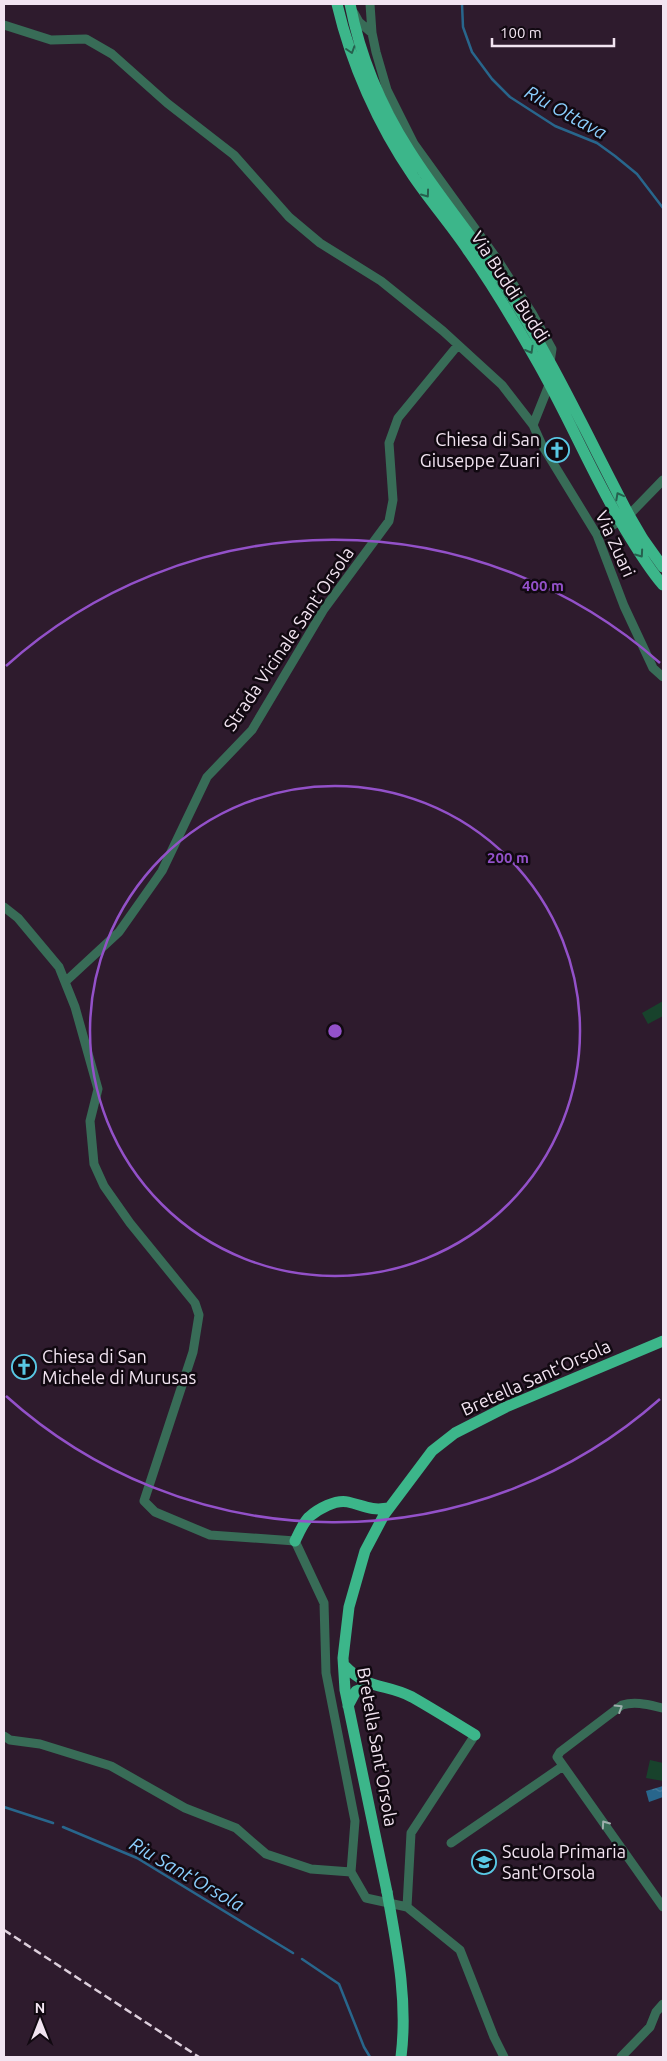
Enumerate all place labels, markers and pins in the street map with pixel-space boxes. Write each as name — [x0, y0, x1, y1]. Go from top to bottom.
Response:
place label: Chiesa di San Giuseppe Zuari — [420, 429, 540, 470]
church icon: Chiesa di San Giuseppe Zuari — [544, 437, 570, 463]
centre of rings — [326, 1022, 344, 1040]
place label: Chiesa di San Michele di Murusas — [42, 1346, 196, 1387]
church icon: Chiesa di San Michele di Murusas — [11, 1354, 37, 1380]
place label: Scuola Primaria Sant'Orsola — [502, 1841, 626, 1882]
school or university icon: Scuola Primaria Sant'Orsola — [471, 1849, 497, 1875]

